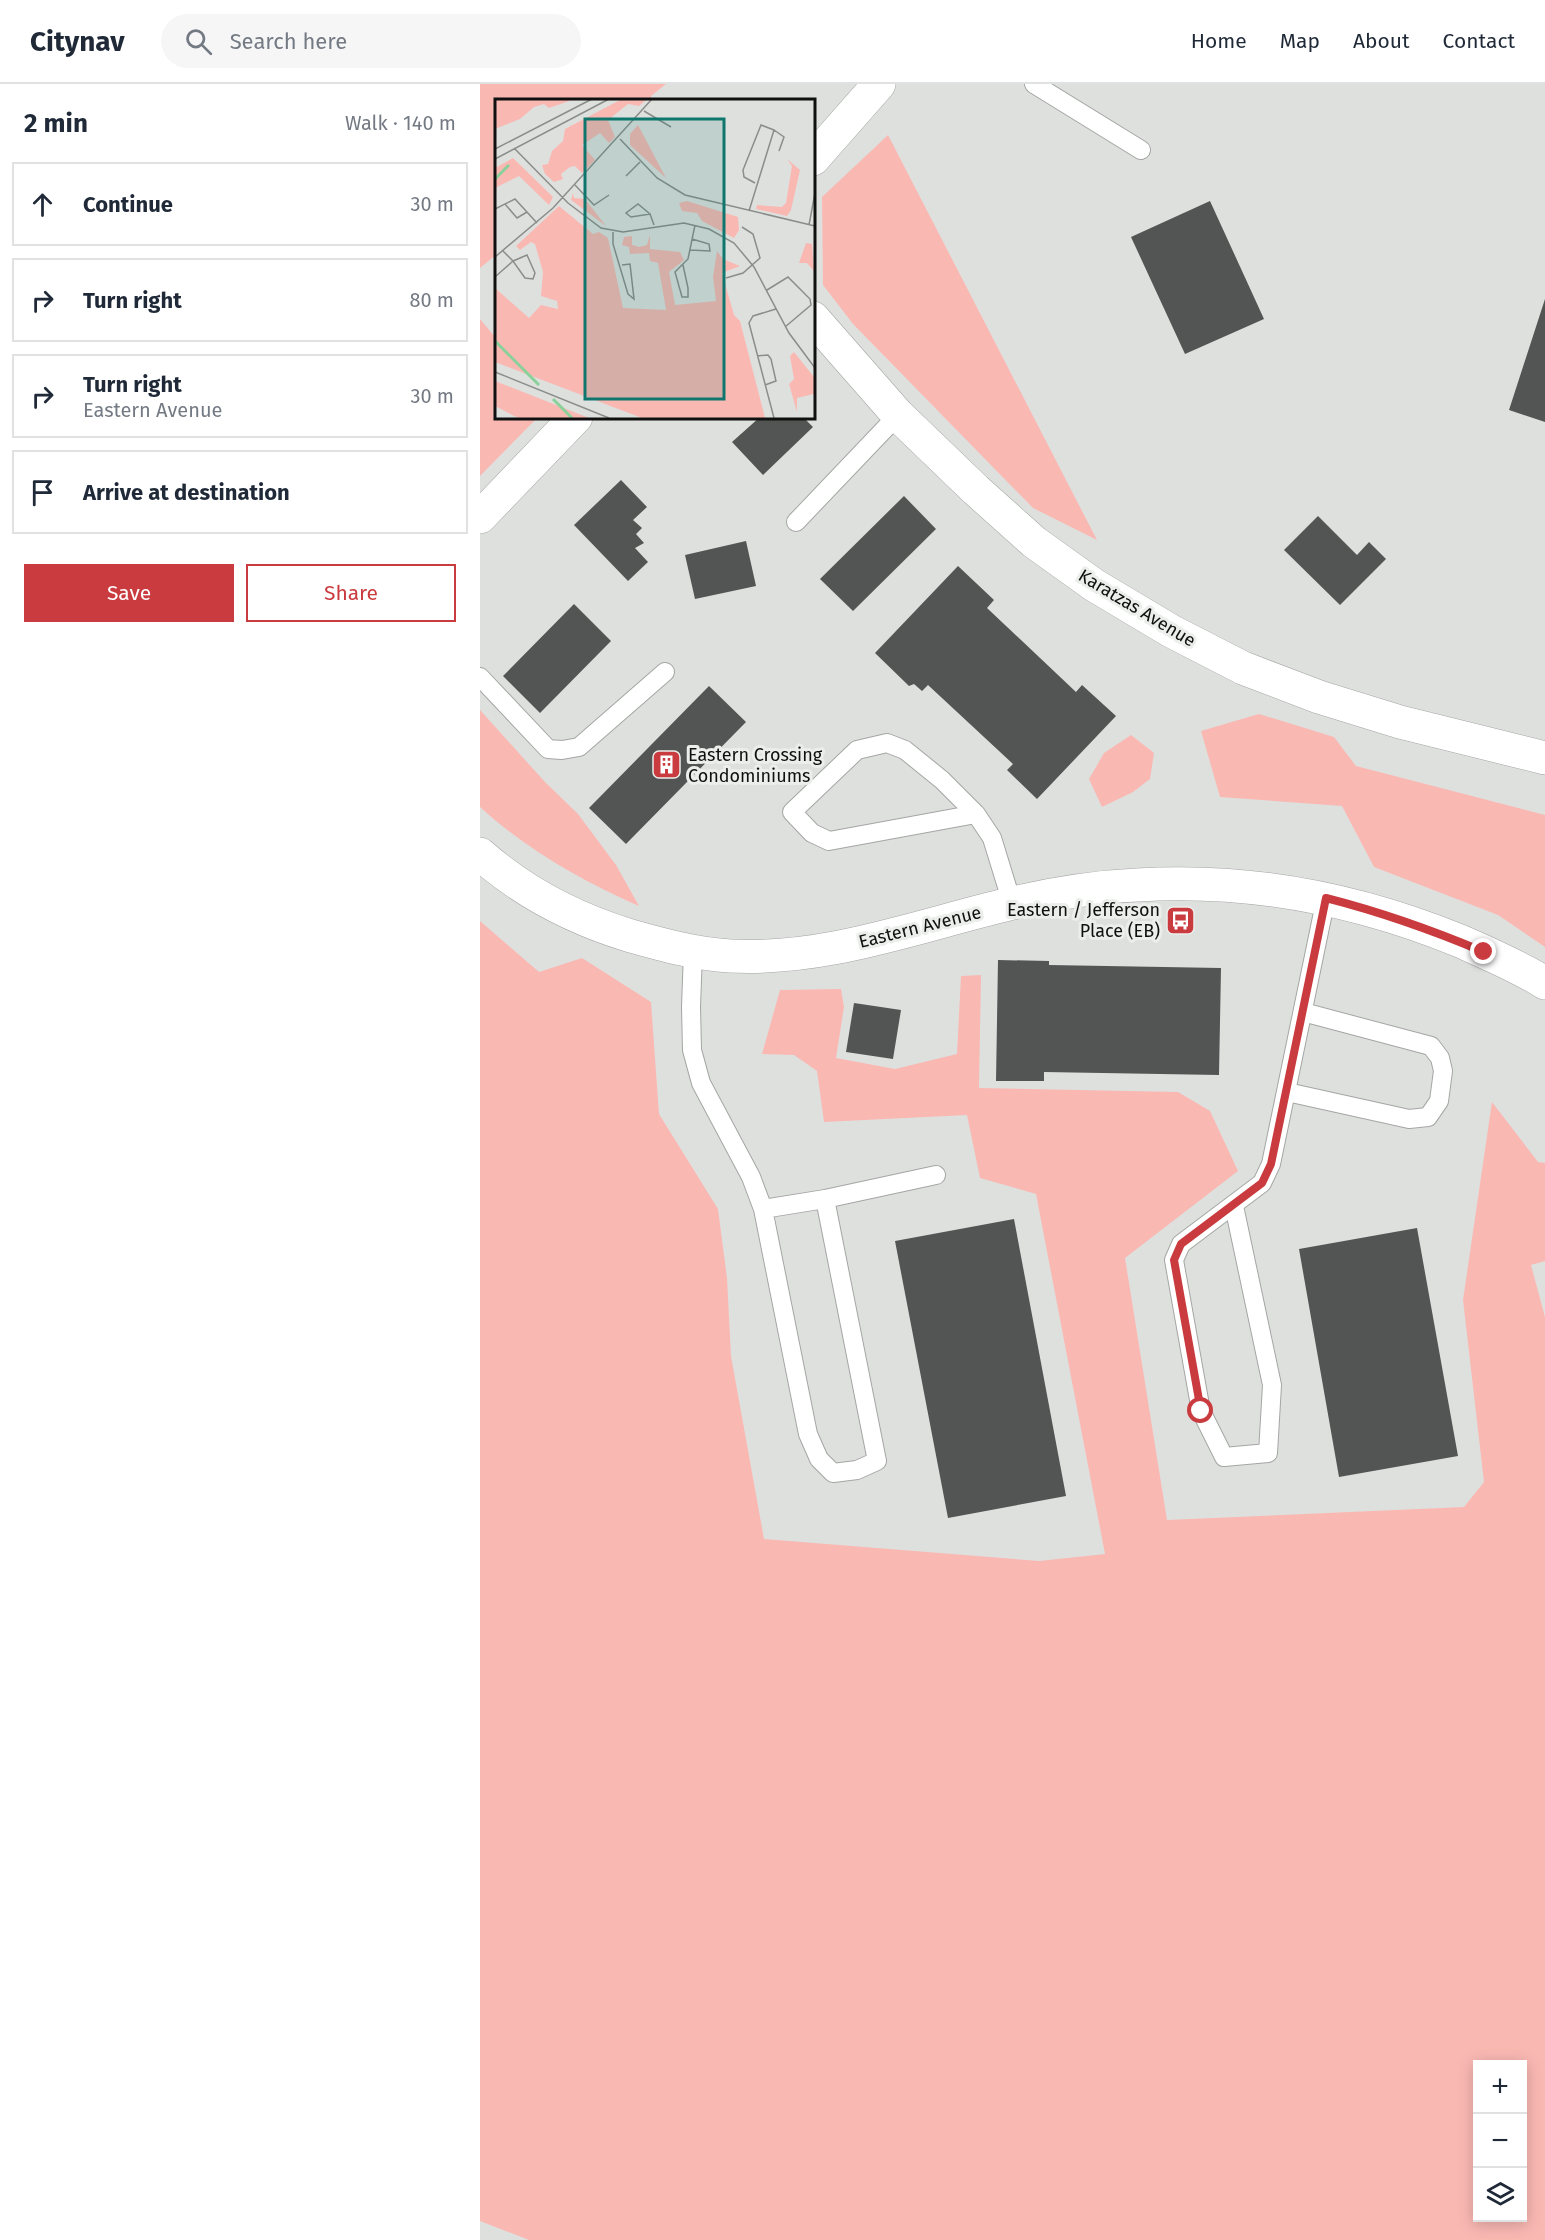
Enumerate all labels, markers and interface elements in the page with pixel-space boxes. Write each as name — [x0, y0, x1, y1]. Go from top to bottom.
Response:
search box — [161, 14, 581, 68]
text: Citynav — [30, 25, 125, 58]
icon: search — [182, 25, 215, 58]
text: Search here — [230, 28, 347, 55]
text: Home — [1191, 28, 1247, 54]
text: Map — [1280, 28, 1320, 54]
text: About — [1353, 28, 1410, 54]
text: Contact — [1443, 28, 1515, 54]
inset map — [495, 99, 814, 418]
text: 2 min — [24, 108, 88, 139]
text: Walk · 140 m — [345, 111, 456, 135]
icon: ahead — [26, 188, 59, 221]
text: Continue — [83, 191, 173, 218]
text: 30 m — [410, 192, 454, 216]
icon: right — [26, 284, 59, 317]
text: Turn right — [83, 287, 182, 314]
text: 80 m — [409, 288, 454, 312]
text: Turn right — [83, 371, 182, 398]
icon: right — [26, 380, 59, 413]
text: 30 m — [410, 384, 454, 408]
text: Eastern Avenue — [83, 398, 222, 422]
icon: arrive — [26, 476, 59, 509]
text: Arrive at destination — [83, 479, 290, 506]
button: Save — [24, 564, 234, 622]
button: Share — [246, 564, 456, 622]
street label: Karatzas Avenue — [1074, 564, 1200, 652]
place label: Eastern Crossing Condominiums — [688, 744, 823, 787]
building icon: Eastern Crossing Condominiums — [651, 749, 683, 781]
place label: Eastern / Jefferson Place (EB) — [1007, 899, 1160, 942]
street label: Eastern Avenue — [856, 901, 984, 953]
bus stop icon: Eastern / Jefferson Place (EB) — [1165, 904, 1197, 936]
route end — [1470, 938, 1496, 964]
route start — [1187, 1397, 1213, 1423]
map controls — [1473, 2060, 1527, 2222]
button: + — [1473, 2060, 1527, 2114]
button: − — [1473, 2114, 1527, 2168]
button: layers — [1473, 2168, 1527, 2222]

